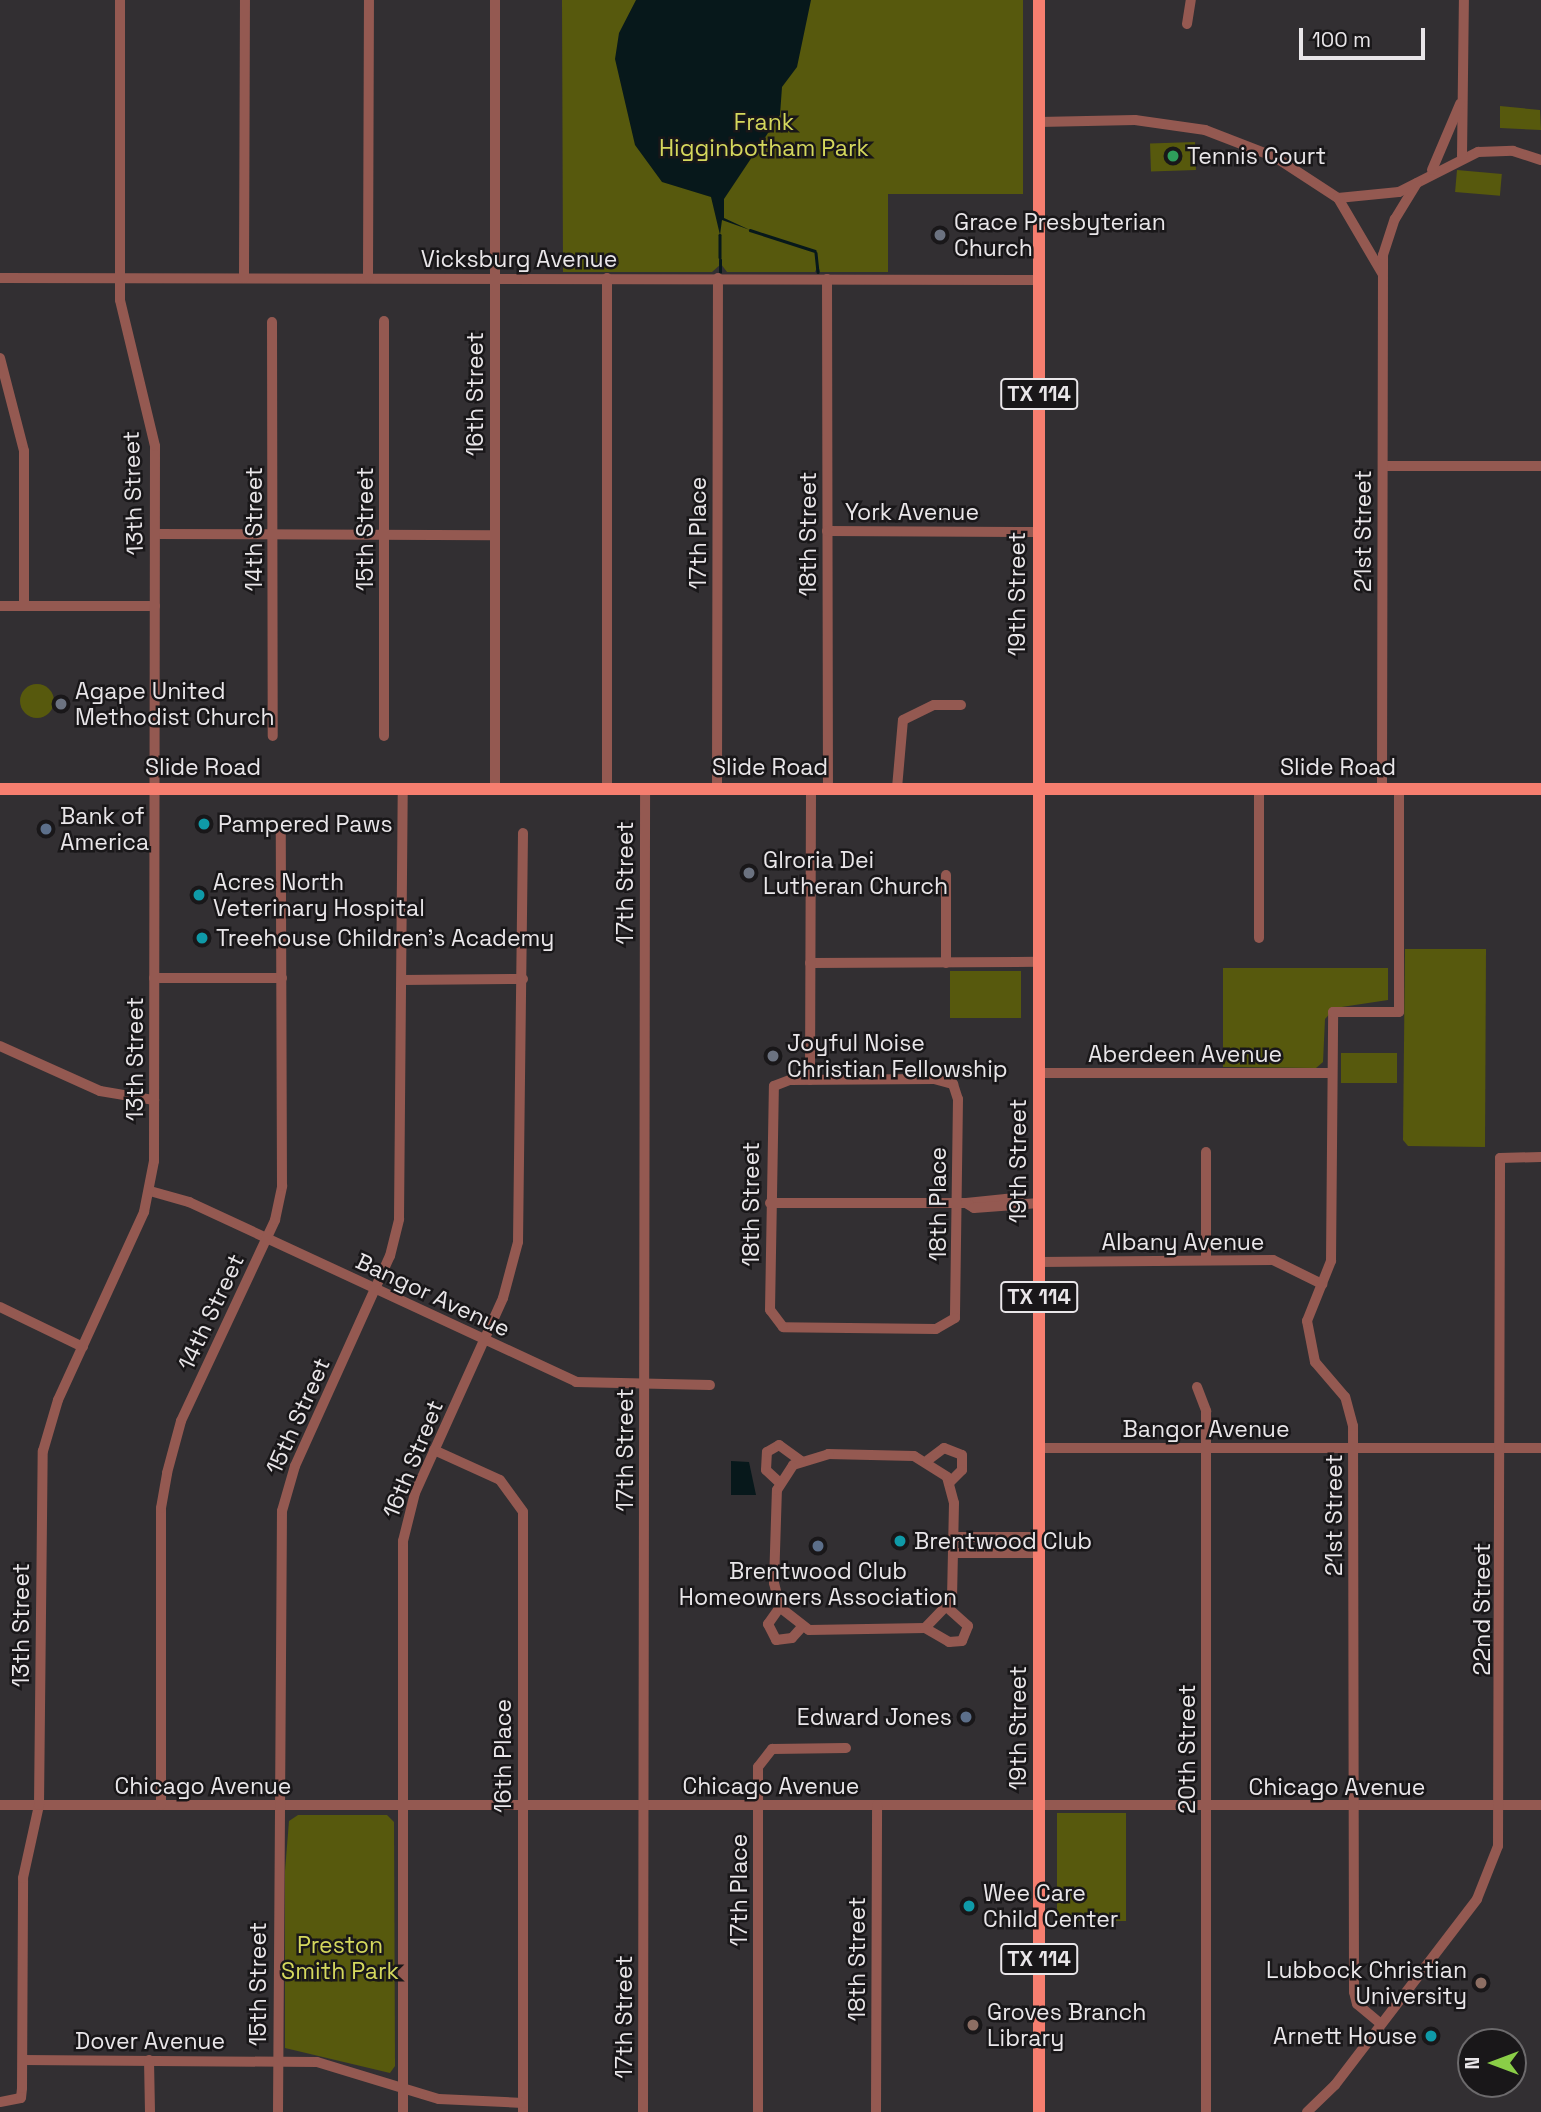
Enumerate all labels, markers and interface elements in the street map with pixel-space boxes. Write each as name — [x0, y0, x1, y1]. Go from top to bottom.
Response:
scale bar — [1303, 14, 1429, 58]
text: 100 m — [1312, 26, 1371, 53]
park label: Frank Higginbotham Park — [659, 108, 869, 162]
place label: Tennis Court — [1187, 142, 1326, 170]
marker: Tennis Court — [1165, 148, 1181, 164]
place label: Grace Presbyterian Church — [954, 208, 1166, 262]
marker: Grace Presbyterian Church — [932, 227, 948, 243]
street label: Vicksburg Avenue — [421, 245, 617, 273]
street label: 16th Street — [461, 332, 489, 456]
road number: TX 114 — [999, 376, 1079, 412]
street label: 13th Street — [117, 430, 149, 556]
street label: 14th Street — [240, 467, 268, 591]
street label: 15th Street — [351, 467, 379, 591]
street label: 21st Street — [1349, 470, 1377, 592]
street label: 18th Street — [794, 472, 822, 596]
street label: 17th Place — [684, 477, 712, 589]
street label: York Avenue — [845, 498, 979, 526]
street label: 19th Street — [1003, 532, 1031, 656]
place label: Agape United Methodist Church — [75, 677, 275, 731]
marker: Agape United Methodist Church — [53, 696, 69, 712]
street label: Slide Road — [145, 753, 261, 781]
street label: Slide Road — [712, 753, 828, 781]
street label: Slide Road — [1280, 753, 1396, 781]
place label: Bank of America — [60, 802, 149, 856]
place label: Pampered Paws — [218, 810, 393, 838]
marker: Pampered Paws — [196, 816, 212, 832]
marker: Bank of America — [38, 821, 54, 837]
street label: 17th Street — [611, 821, 639, 945]
place label: Glroria Dei Lutheran Church — [763, 846, 948, 900]
marker: Glroria Dei Lutheran Church — [741, 865, 757, 881]
place label: Acres North Veterinary Hospital — [213, 868, 425, 922]
marker: Acres North Veterinary Hospital — [191, 887, 207, 903]
place label: Treehouse Children's Academy — [216, 924, 555, 952]
marker: Treehouse Children's Academy — [194, 930, 210, 946]
street label: 13th Street — [121, 997, 149, 1121]
place label: Joyful Noise Christian Fellowship — [787, 1029, 1008, 1083]
street label: Aberdeen Avenue — [1088, 1040, 1282, 1068]
marker: Joyful Noise Christian Fellowship — [765, 1048, 781, 1064]
street label: 19th Street — [1004, 1099, 1032, 1223]
street label: 18th Street — [737, 1142, 765, 1266]
street label: 18th Place — [924, 1147, 952, 1261]
street label: Albany Avenue — [1101, 1228, 1265, 1256]
street label: Bangor Avenue — [351, 1247, 515, 1343]
street label: 14th Street — [172, 1250, 250, 1374]
road number: TX 114 — [999, 1280, 1079, 1314]
street label: 15th Street — [260, 1354, 336, 1478]
street label: 17th Street — [611, 1388, 639, 1512]
street label: 16th Street — [377, 1396, 449, 1522]
street label: Bangor Avenue — [1122, 1415, 1290, 1443]
street label: 21st Street — [1320, 1454, 1348, 1576]
place label: Brentwood Club — [914, 1527, 1092, 1555]
marker: Brentwood Club — [892, 1533, 908, 1549]
marker: Brentwood Club Homeowners Association — [810, 1538, 826, 1554]
street label: 22nd Street — [1468, 1543, 1496, 1675]
place label: Brentwood Club Homeowners Association — [679, 1557, 957, 1611]
street label: 13th Street — [7, 1563, 35, 1687]
street label: 19th Street — [1004, 1666, 1032, 1790]
street label: 20th Street — [1173, 1684, 1201, 1814]
street label: 16th Place — [489, 1699, 517, 1813]
place label: Edward Jones — [797, 1703, 952, 1731]
marker: Edward Jones — [958, 1709, 974, 1725]
street label: Chicago Avenue — [114, 1772, 292, 1800]
street label: Chicago Avenue — [682, 1772, 860, 1800]
street label: Chicago Avenue — [1248, 1773, 1426, 1801]
street label: 17th Place — [725, 1834, 753, 1946]
place label: Wee Care Child Center — [983, 1879, 1118, 1933]
street label: 18th Street — [843, 1897, 871, 2021]
marker: Wee Care Child Center — [961, 1898, 977, 1914]
street label: 15th Street — [244, 1922, 272, 2046]
park label: Preston Smith Park — [281, 1931, 399, 1985]
road number: TX 114 — [999, 1941, 1079, 1976]
street label: 17th Street — [610, 1955, 638, 2079]
place label: Lubbock Christian University — [1266, 1956, 1467, 2010]
marker: Lubbock Christian University — [1473, 1975, 1489, 1991]
place label: Groves Branch Library — [987, 1998, 1146, 2052]
marker: Groves Branch Library — [965, 2017, 981, 2033]
place label: Arnett House — [1273, 2022, 1417, 2050]
street label: Dover Avenue — [75, 2027, 225, 2055]
marker: Arnett House — [1423, 2028, 1439, 2044]
north arrow — [1457, 2028, 1527, 2098]
text: N — [1460, 2057, 1485, 2069]

